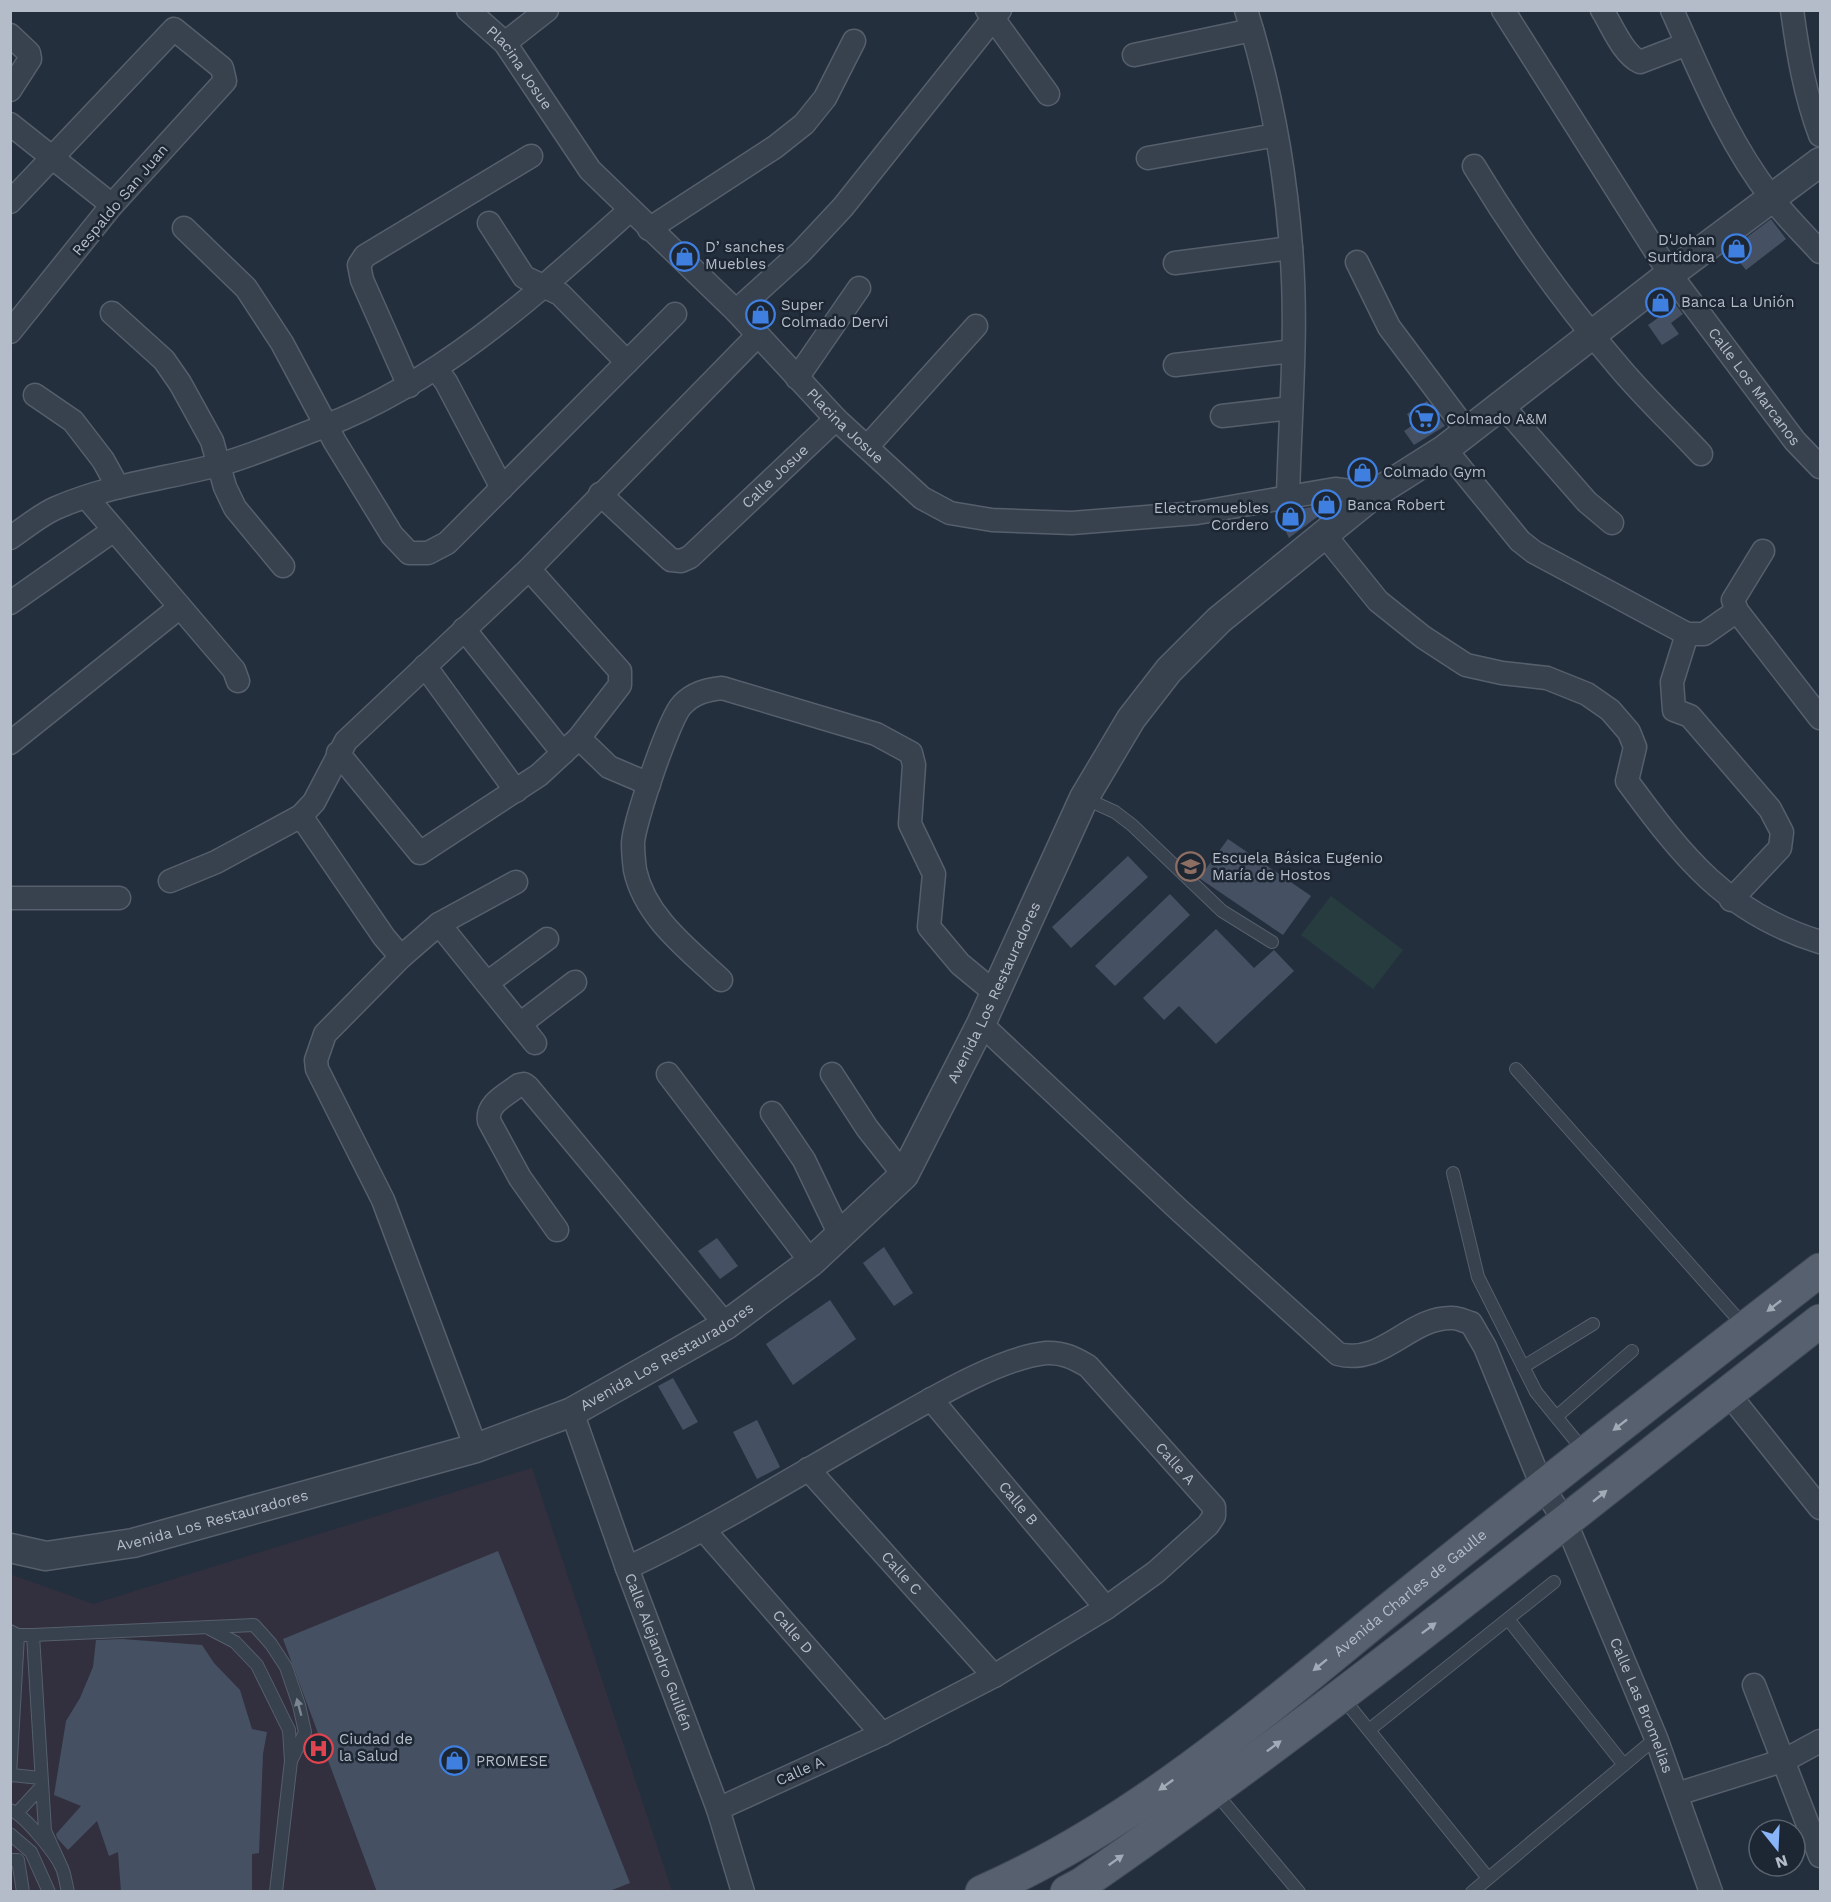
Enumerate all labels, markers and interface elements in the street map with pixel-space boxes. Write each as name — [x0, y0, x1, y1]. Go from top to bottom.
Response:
street label: Placina Josue — [483, 22, 556, 113]
street label: Respaldo San Juan — [68, 141, 172, 259]
place label: D'Johan Surtidora — [1647, 231, 1716, 266]
shop icon: D'Johan Surtidora — [1720, 233, 1752, 265]
place label: D’ sanches Muebles — [705, 238, 785, 273]
shop icon: D’ sanches Muebles — [668, 240, 700, 272]
shop icon: Banca La Unión — [1644, 286, 1676, 318]
place label: Banca La Unión — [1681, 293, 1795, 311]
place label: Super Colmado Dervi — [781, 296, 889, 331]
shop icon: Super Colmado Dervi — [744, 298, 776, 330]
street label: Calle Los Marcanos — [1704, 324, 1804, 449]
street label: Placina Josue — [803, 385, 887, 467]
supermarket icon: Colmado A&M — [1409, 403, 1441, 435]
place label: Colmado A&M — [1446, 410, 1548, 428]
street label: Calle Josue — [738, 441, 812, 512]
shop icon: Colmado Gym — [1346, 456, 1378, 488]
place label: Colmado Gym — [1383, 463, 1486, 481]
shop icon: Banca Robert — [1310, 489, 1342, 521]
place label: Banca Robert — [1347, 496, 1446, 514]
place label: Electromuebles Cordero — [1154, 499, 1269, 534]
shop icon: Electromuebles Cordero — [1274, 501, 1306, 533]
place label: Escuela Básica Eugenio María de Hostos — [1212, 849, 1383, 884]
school or university icon: Escuela Básica Eugenio María de Hostos — [1175, 851, 1207, 883]
street label: Avenida Los Restauradores — [943, 899, 1045, 1086]
street label: Avenida Los Restauradores — [577, 1299, 757, 1415]
one-way arrow — [1767, 1299, 1782, 1311]
one-way arrow — [1612, 1419, 1628, 1432]
street label: Calle A — [1152, 1439, 1199, 1489]
street label: Calle B — [995, 1478, 1042, 1529]
street label: Avenida Los Restauradores — [115, 1486, 310, 1554]
one-way arrow — [1592, 1489, 1608, 1502]
street label: Avenida Charles de Gaulle — [1330, 1525, 1490, 1660]
street label: Calle C — [877, 1548, 926, 1599]
street label: Calle Alejandro Guillén — [621, 1571, 697, 1733]
street label: Calle D — [769, 1606, 817, 1657]
one-way arrow — [1421, 1622, 1437, 1634]
street label: Calle Las Bromelias — [1606, 1635, 1677, 1776]
one-way arrow — [1313, 1658, 1328, 1671]
one-way arrow — [294, 1697, 303, 1715]
place label: Ciudad de la Salud — [339, 1730, 413, 1765]
hospital icon: Ciudad de la Salud — [302, 1732, 334, 1764]
one-way arrow — [1267, 1741, 1282, 1753]
shop icon: PROMESE — [439, 1745, 471, 1777]
place label: PROMESE — [476, 1752, 548, 1770]
street label: Calle A — [773, 1752, 827, 1790]
one-way arrow — [1159, 1778, 1174, 1790]
north arrow — [1747, 1818, 1807, 1878]
text: N — [1773, 1851, 1790, 1873]
one-way arrow — [1108, 1854, 1124, 1866]

